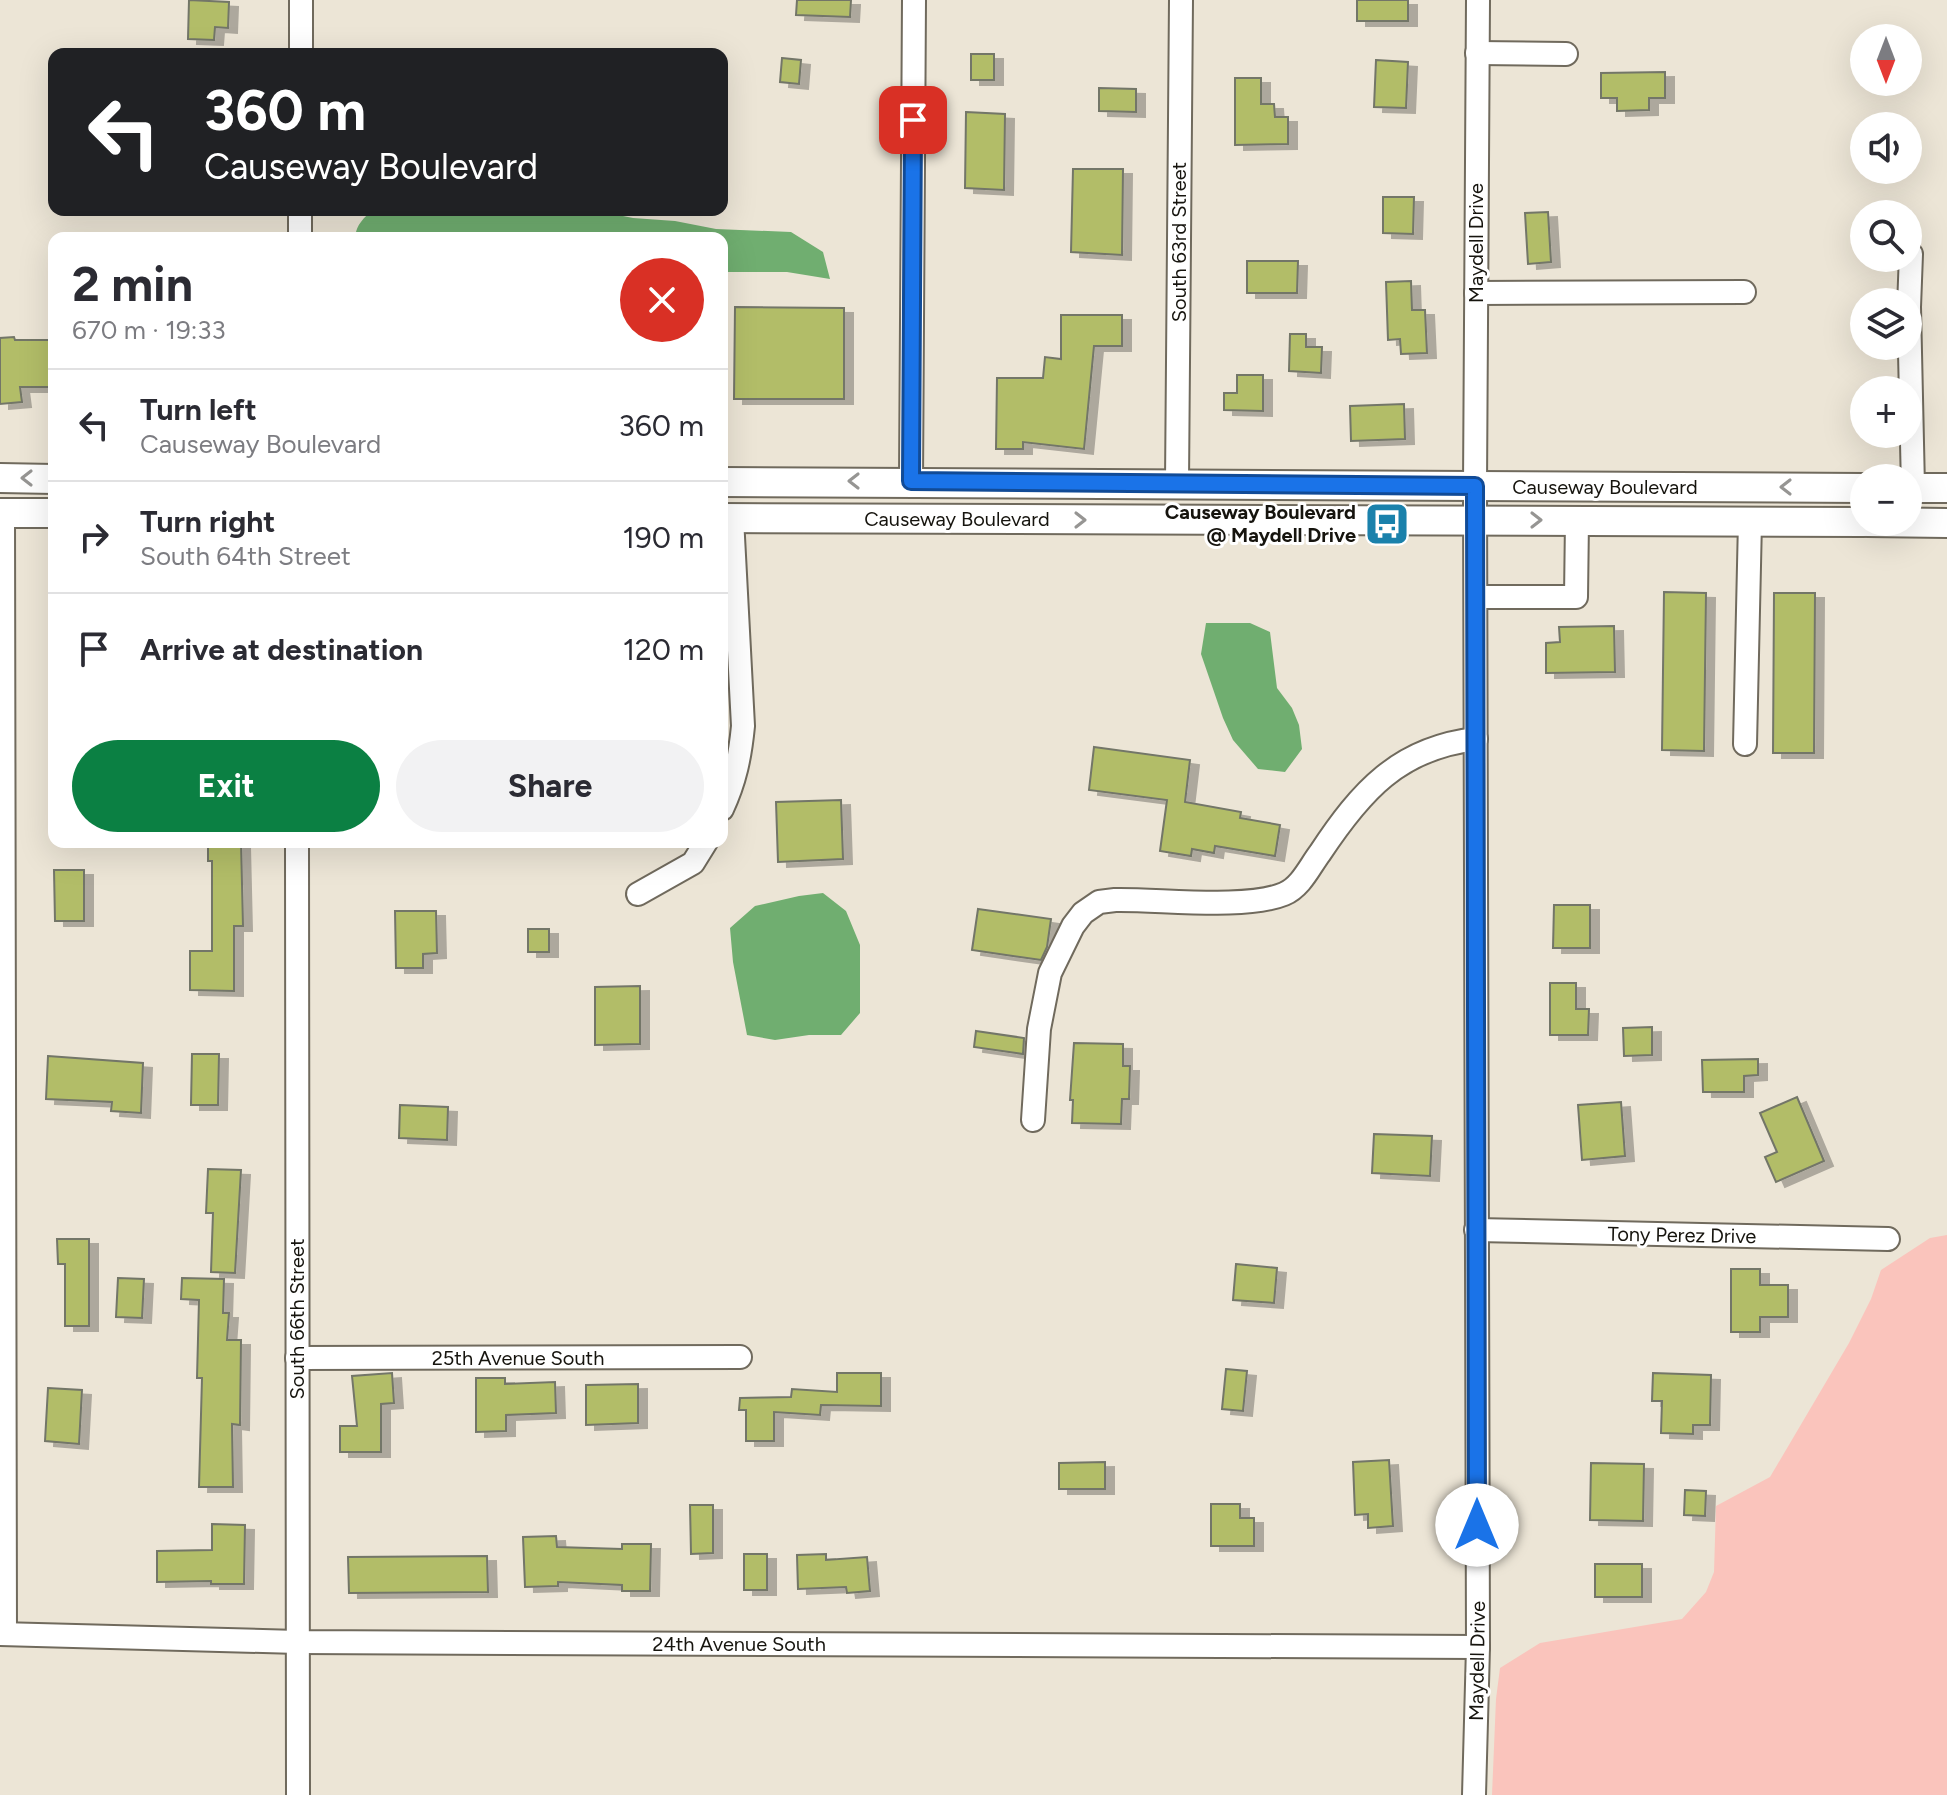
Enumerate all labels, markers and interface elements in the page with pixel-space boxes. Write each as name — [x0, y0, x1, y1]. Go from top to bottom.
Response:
north arrow — [1850, 24, 1922, 96]
map controls — [1850, 24, 1922, 536]
text: 360 m — [204, 77, 366, 144]
icon: left — [72, 80, 176, 184]
pin — [879, 86, 947, 154]
icon: arrive — [891, 98, 935, 142]
button: sound — [1850, 112, 1922, 184]
text: Causeway Boulevard — [204, 145, 538, 188]
street label: South 63rd Street — [1167, 162, 1191, 322]
street label: Maydell Drive — [1464, 183, 1488, 303]
button: search — [1850, 200, 1922, 272]
text: 2 min — [72, 255, 193, 313]
button: close — [620, 258, 704, 342]
button: layers — [1850, 288, 1922, 360]
text: 670 m · 19:33 — [72, 314, 226, 346]
button: + — [1850, 376, 1922, 448]
text: Turn left — [140, 391, 257, 428]
icon: left — [72, 403, 116, 447]
text: 360 m — [619, 407, 704, 444]
text: Causeway Boulevard — [140, 428, 381, 460]
button: − — [1850, 464, 1922, 536]
one-way arrow — [20, 470, 33, 487]
one-way arrow — [847, 472, 860, 490]
street label: Causeway Boulevard — [1512, 475, 1698, 499]
one-way arrow — [1779, 479, 1792, 496]
place label: Causeway Boulevard @ Maydell Drive — [1165, 500, 1356, 547]
bus stop icon: Causeway Boulevard @ Maydell Drive — [1363, 500, 1411, 548]
text: Turn right — [140, 503, 275, 540]
street label: Causeway Boulevard — [864, 507, 1050, 531]
one-way arrow — [1074, 511, 1087, 529]
one-way arrow — [1530, 511, 1543, 529]
icon: right — [72, 515, 116, 559]
text: 190 m — [622, 519, 704, 556]
text: South 64th Street — [140, 540, 351, 572]
icon: arrive — [72, 627, 116, 671]
text: Arrive at destination — [140, 631, 423, 668]
text: 120 m — [623, 631, 704, 668]
button: Exit — [72, 740, 380, 832]
button: Share — [396, 740, 704, 832]
street label: Tony Perez Drive — [1607, 1222, 1757, 1248]
street label: South 66th Street — [285, 1239, 309, 1400]
street label: 25th Avenue South — [432, 1346, 604, 1370]
position arrow — [1435, 1483, 1519, 1567]
street label: Maydell Drive — [1464, 1601, 1490, 1721]
street label: 24th Avenue South — [652, 1632, 826, 1656]

